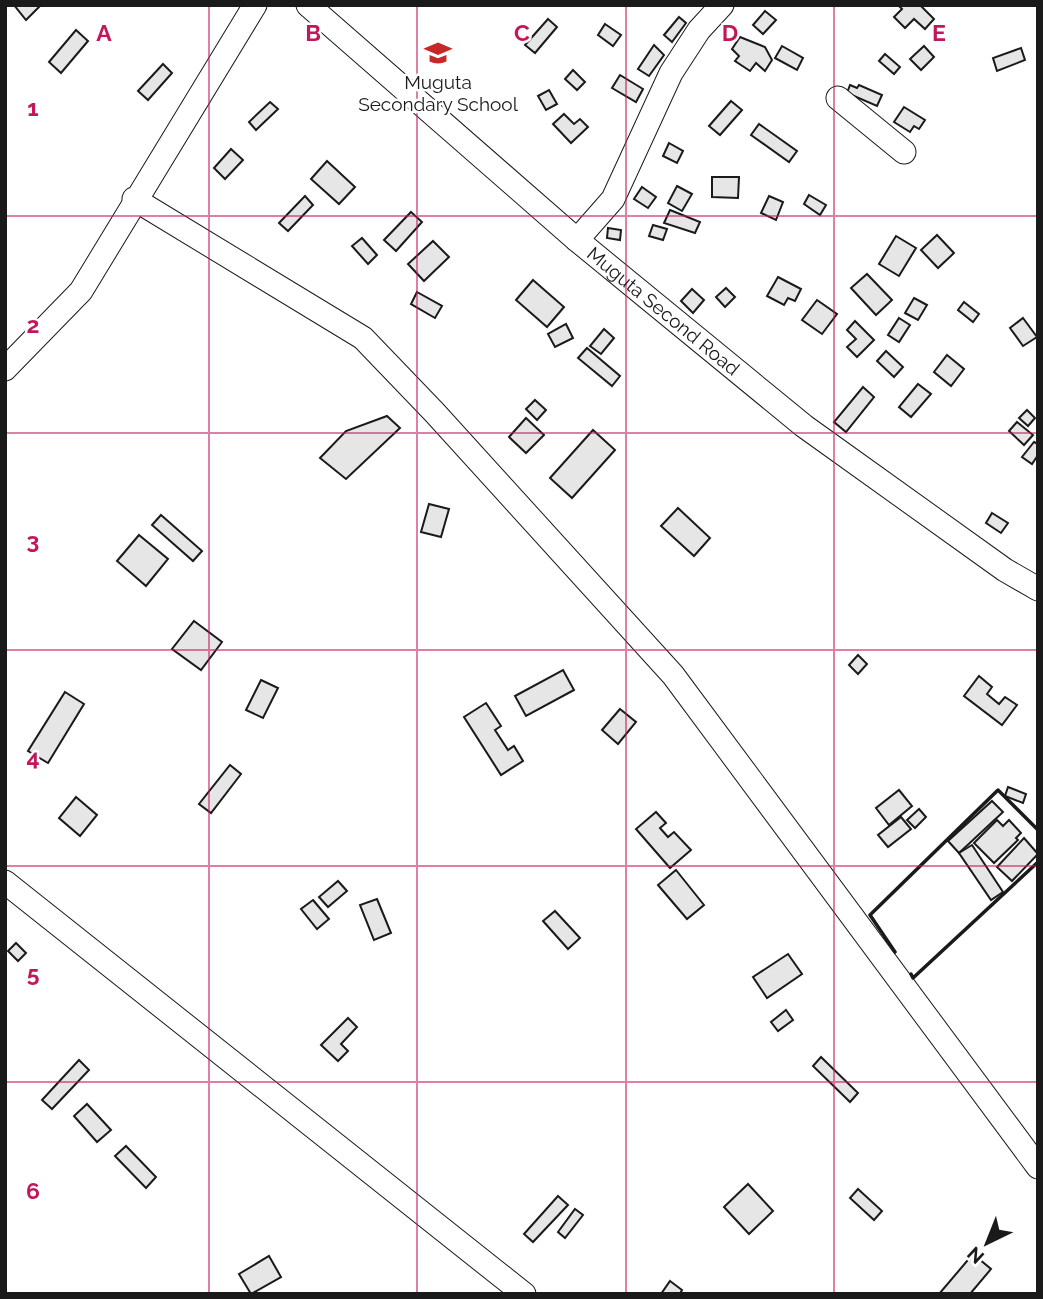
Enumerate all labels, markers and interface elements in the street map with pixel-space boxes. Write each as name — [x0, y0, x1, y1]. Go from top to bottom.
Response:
text: A — [96, 19, 112, 46]
text: B — [305, 19, 321, 46]
text: C — [514, 19, 530, 46]
text: D — [722, 19, 738, 46]
text: E — [932, 19, 946, 46]
school or university icon: Muguta Secondary School — [423, 38, 453, 68]
place label: Muguta Secondary School — [358, 71, 519, 115]
text: 1 — [27, 94, 39, 121]
street label: Muguta Second Road — [583, 242, 744, 380]
text: 2 — [27, 311, 39, 338]
text: 3 — [27, 527, 39, 554]
text: 4 — [26, 744, 40, 771]
text: 5 — [27, 960, 40, 987]
text: 6 — [26, 1177, 40, 1204]
north arrow — [952, 1208, 1022, 1278]
text: N — [963, 1242, 988, 1268]

